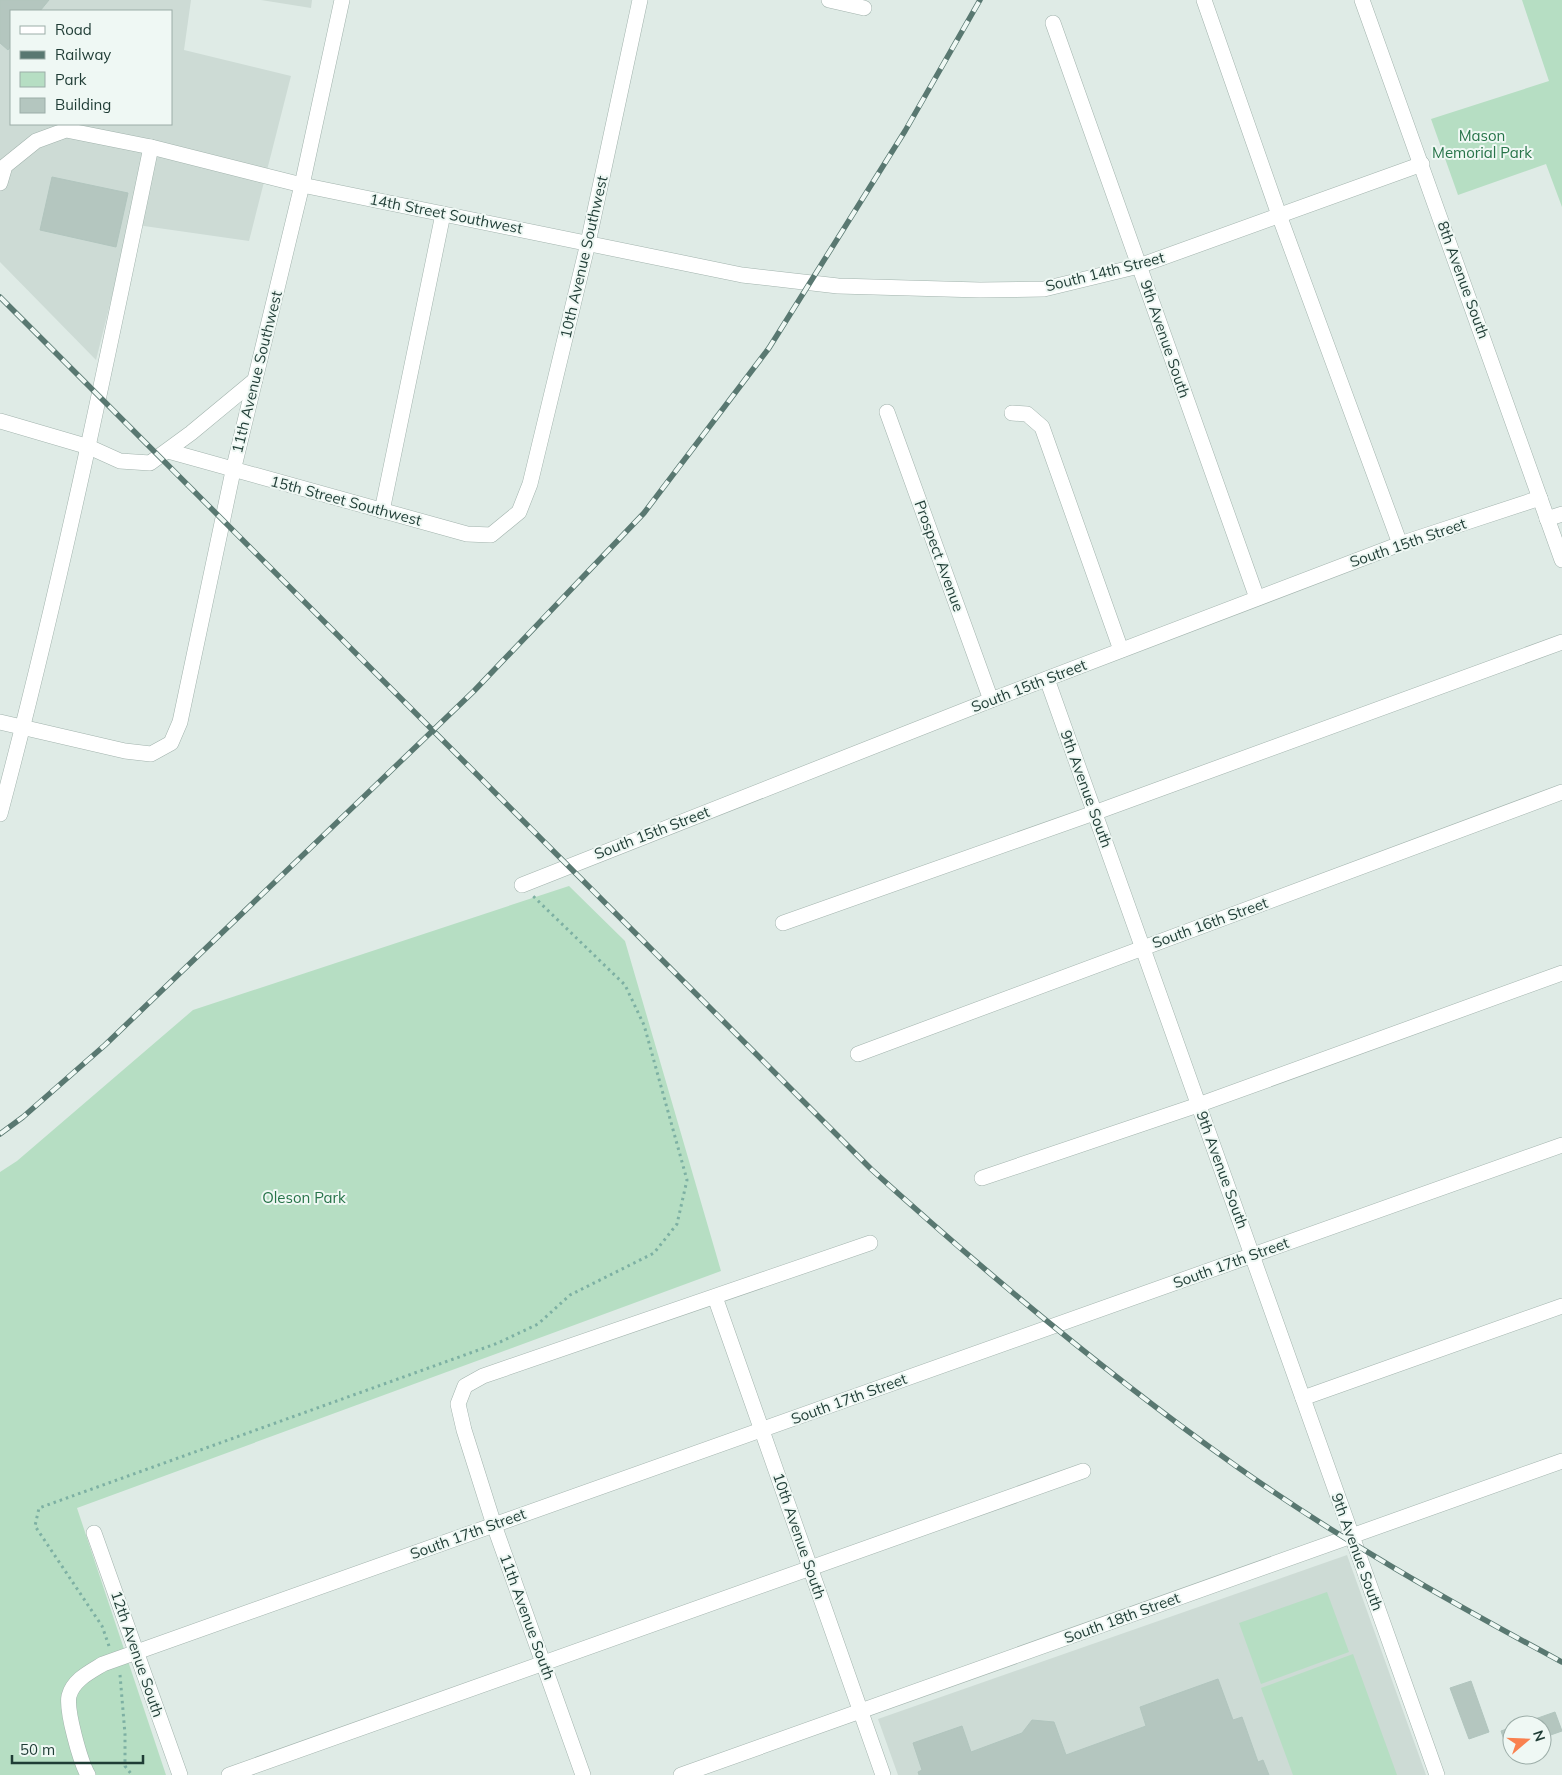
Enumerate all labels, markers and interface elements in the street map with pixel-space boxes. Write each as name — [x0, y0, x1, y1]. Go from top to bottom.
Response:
legend — [10, 10, 172, 125]
text: Road — [55, 20, 92, 39]
text: Railway — [55, 45, 111, 64]
text: Park — [55, 70, 87, 89]
text: Building — [55, 95, 111, 114]
park label: Mason Memorial Park — [1432, 126, 1532, 162]
street label: 10th Avenue Southwest — [556, 174, 611, 340]
street label: 14th Street Southwest — [368, 189, 524, 238]
street label: 8th Avenue South — [1433, 218, 1494, 341]
street label: South 14th Street — [1043, 248, 1166, 295]
street label: 9th Avenue South — [1136, 277, 1195, 400]
street label: 11th Avenue Southwest — [227, 289, 286, 455]
street label: 15th Street Southwest — [269, 471, 424, 530]
street label: Prospect Avenue — [911, 498, 968, 614]
street label: South 15th Street — [1347, 514, 1469, 571]
street label: South 15th Street — [968, 655, 1089, 716]
street label: 9th Avenue South — [1056, 727, 1117, 850]
street label: South 15th Street — [591, 802, 712, 863]
street label: South 16th Street — [1149, 893, 1270, 952]
street label: 9th Avenue South — [1192, 1108, 1253, 1231]
park label: Oleson Park — [262, 1188, 346, 1207]
street label: South 17th Street — [1170, 1233, 1291, 1292]
street label: South 17th Street — [788, 1369, 909, 1428]
street label: 10th Avenue South — [769, 1470, 830, 1602]
street label: 9th Avenue South — [1327, 1490, 1388, 1613]
street label: South 17th Street — [407, 1504, 528, 1563]
street label: 11th Avenue South — [496, 1551, 559, 1682]
street label: 12th Avenue South — [107, 1588, 168, 1720]
street label: South 18th Street — [1061, 1588, 1182, 1647]
north arrow — [1502, 1715, 1552, 1765]
text: N — [1529, 1728, 1550, 1744]
scale bar — [12, 1732, 144, 1764]
text: 50 m — [20, 1740, 55, 1759]

